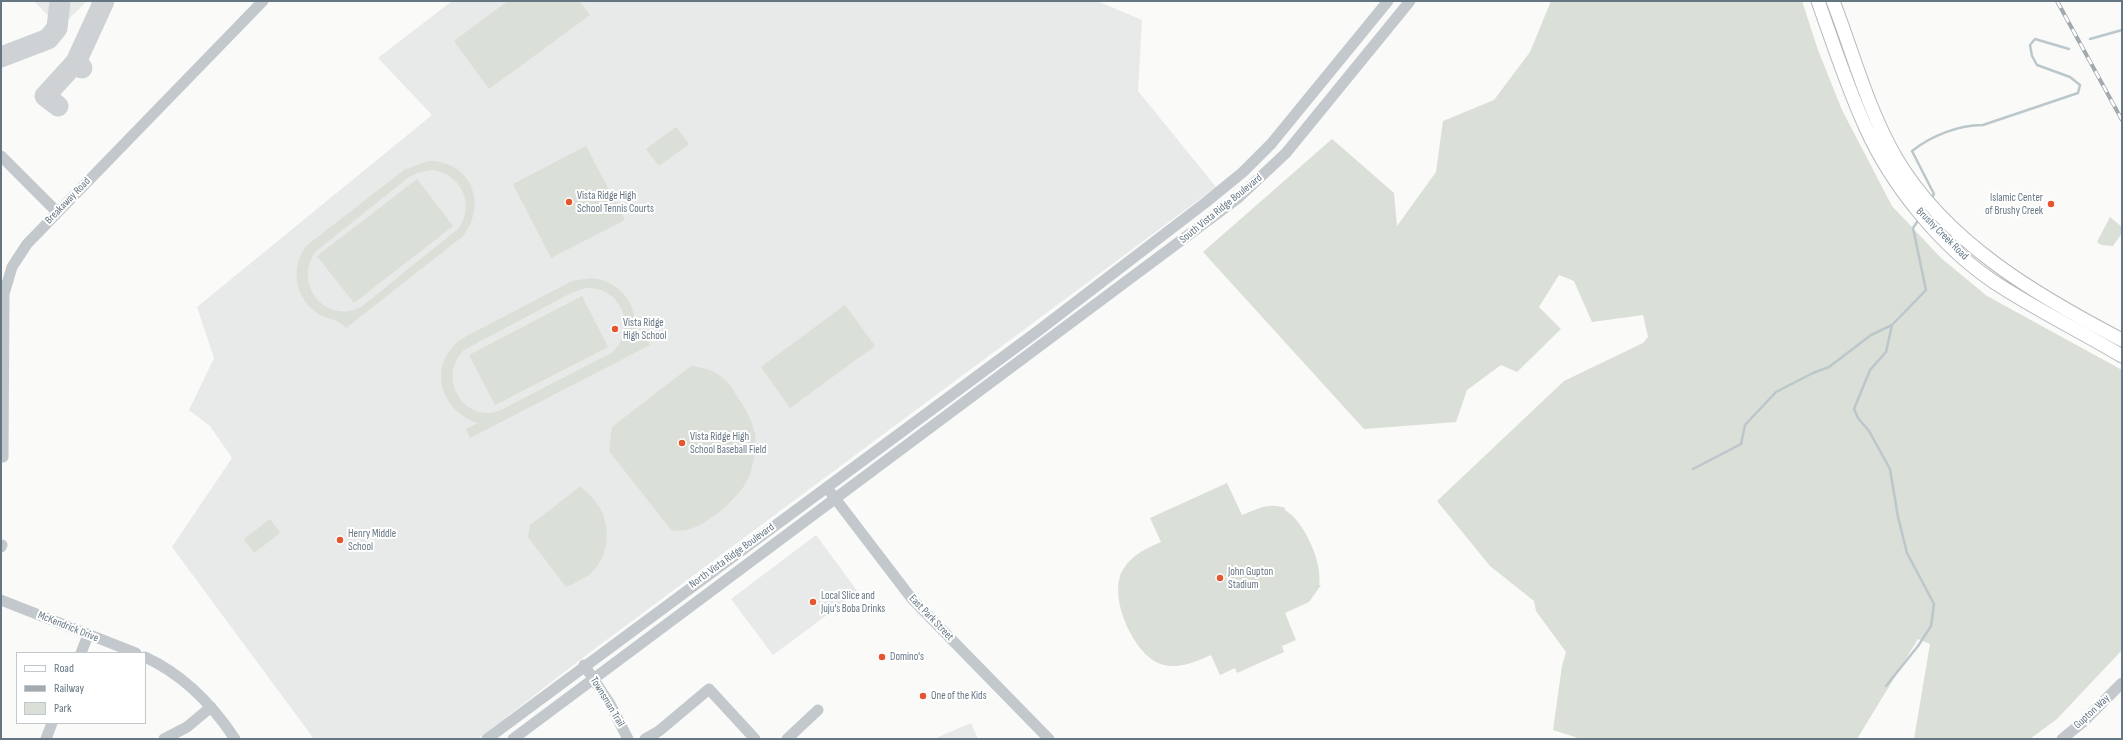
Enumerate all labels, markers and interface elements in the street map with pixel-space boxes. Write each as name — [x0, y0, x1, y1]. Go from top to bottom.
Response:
street label: South Vista Ridge Boulevard — [1177, 172, 1265, 246]
street label: Breakaway Road — [43, 175, 93, 227]
place label: Vista Ridge High School Tennis Courts — [577, 189, 654, 215]
place label: Islamic Center of Brushy Creek — [1985, 191, 2043, 217]
marker: Vista Ridge High School Tennis Courts — [564, 197, 574, 207]
marker: Islamic Center of Brushy Creek — [2046, 199, 2056, 209]
street label: Brushy Creek Road — [1913, 205, 1971, 263]
place label: Vista Ridge High School — [623, 316, 666, 342]
marker: Vista Ridge High School — [610, 324, 620, 334]
place label: Vista Ridge High School Baseball Field — [690, 430, 766, 456]
marker: Vista Ridge High School Baseball Field — [677, 438, 687, 448]
street label: North Vista Ridge Boulevard — [687, 521, 777, 591]
place label: Henry Middle School — [348, 527, 396, 553]
marker: Henry Middle School — [335, 535, 345, 545]
place label: John Gupton Stadium — [1228, 565, 1273, 591]
marker: John Gupton Stadium — [1215, 573, 1225, 583]
place label: Local Slice and Juju's Boba Drinks — [821, 589, 885, 615]
street label: East Park Street — [906, 592, 956, 644]
marker: Local Slice and Juju's Boba Drinks — [808, 597, 818, 607]
street label: McKendrick Drive — [36, 609, 100, 645]
place label: Domino's — [890, 650, 924, 664]
legend — [16, 652, 146, 724]
marker: Domino's — [877, 652, 887, 662]
text: Road — [54, 661, 74, 676]
street label: Townsman Trail — [587, 675, 627, 729]
text: Railway — [54, 681, 84, 696]
place label: One of the Kids — [931, 689, 987, 703]
marker: One of the Kids — [918, 691, 928, 701]
street label: Gupton Way — [2071, 692, 2113, 732]
text: Park — [54, 701, 72, 716]

